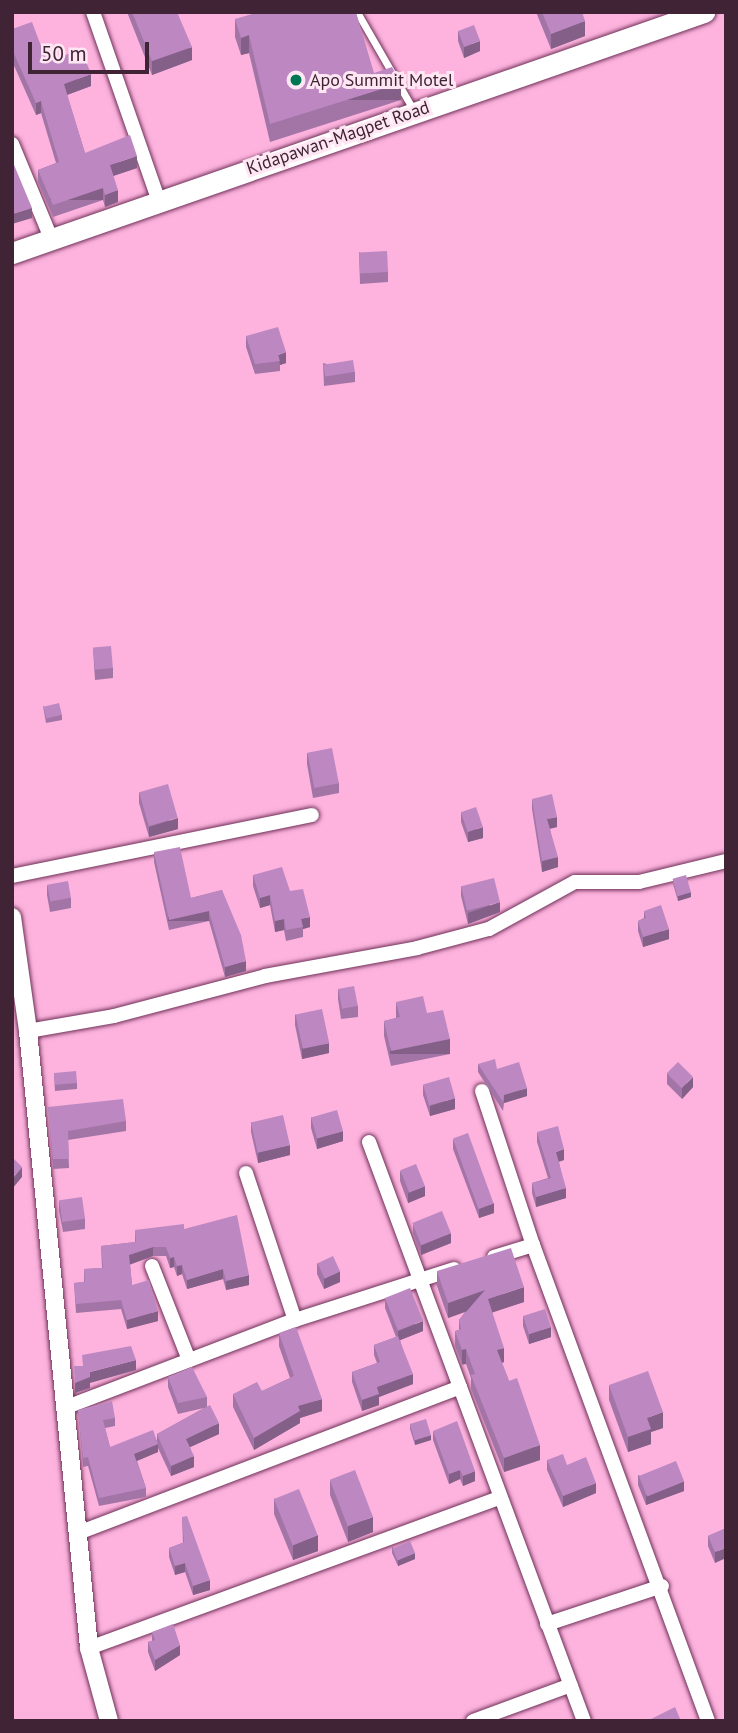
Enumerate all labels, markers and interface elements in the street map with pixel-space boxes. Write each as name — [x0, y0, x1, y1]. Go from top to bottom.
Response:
scale bar — [32, 28, 152, 72]
text: 50 m — [41, 40, 87, 67]
place label: Apo Summit Motel — [310, 69, 453, 91]
marker: Apo Summit Motel — [288, 72, 304, 88]
street label: Kidapawan-Magpet Road — [244, 96, 432, 180]

